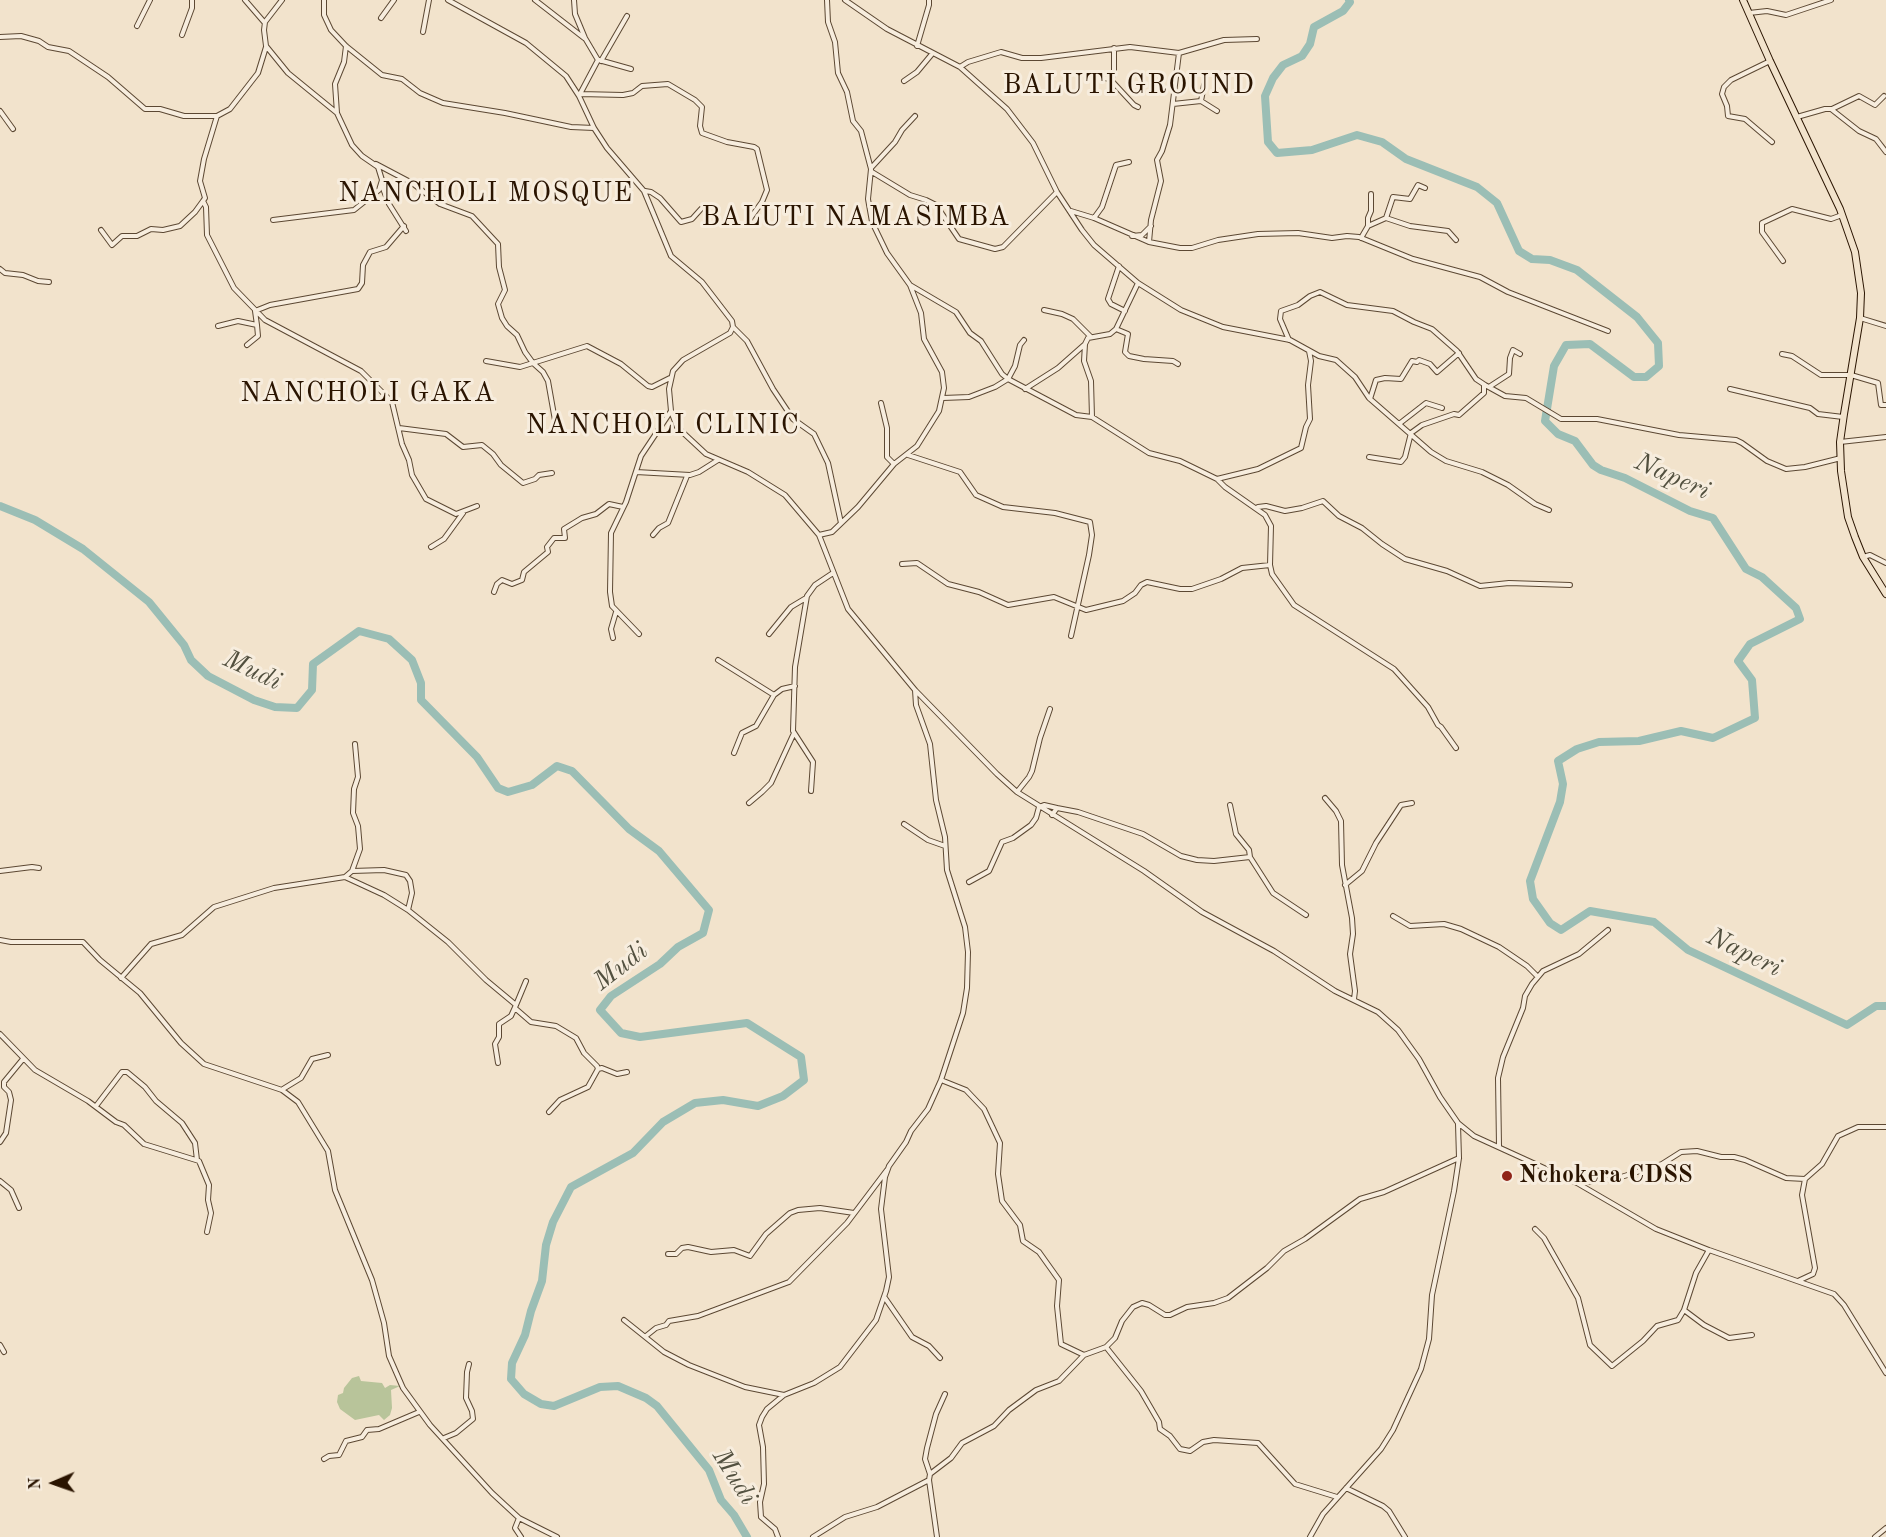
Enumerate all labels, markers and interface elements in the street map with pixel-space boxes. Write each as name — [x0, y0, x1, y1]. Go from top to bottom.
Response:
district label: BALUTI GROUND — [1003, 70, 1255, 102]
district label: NANCHOLI MOSQUE — [338, 178, 634, 210]
district label: BALUTI NAMASIMBA — [701, 202, 1011, 234]
district label: NANCHOLI GAKA — [240, 378, 496, 410]
district label: NANCHOLI CLINIC — [526, 410, 800, 442]
water label: Naperi — [1630, 447, 1714, 507]
water label: Mudi — [218, 644, 286, 698]
water label: Naperi — [1702, 922, 1786, 984]
water label: Mudi — [588, 936, 654, 998]
place label: Nchokera CDSS — [1519, 1162, 1693, 1190]
marker: Nchokera CDSS — [1500, 1169, 1514, 1183]
water label: Mudi — [705, 1443, 763, 1511]
north arrow — [24, 1453, 84, 1513]
text: N — [28, 1477, 44, 1490]

